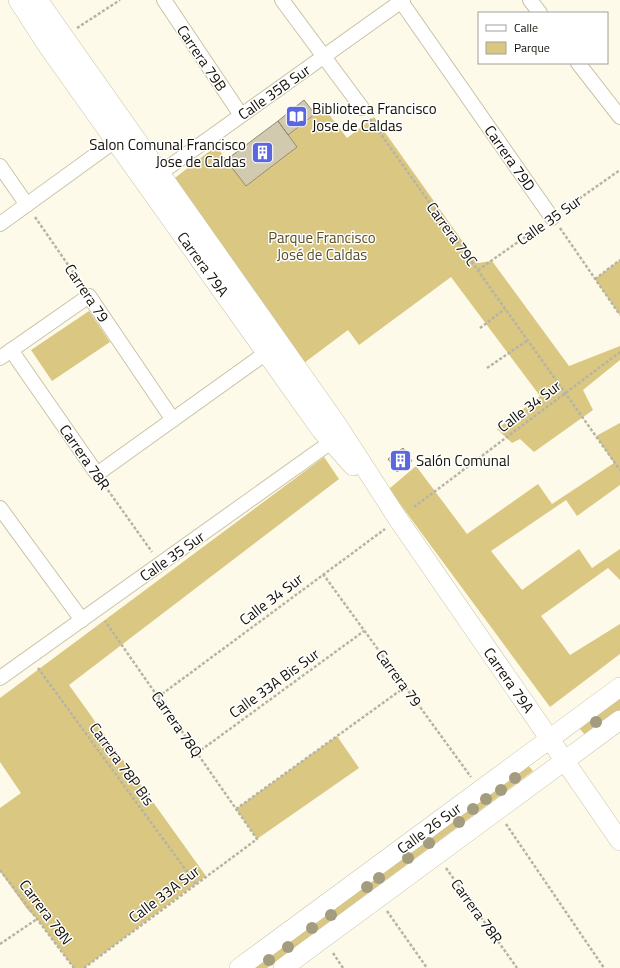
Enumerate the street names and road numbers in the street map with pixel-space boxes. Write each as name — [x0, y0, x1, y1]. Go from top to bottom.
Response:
street label: Carrera 79B — [171, 20, 233, 96]
street label: Calle 35B Sur — [233, 58, 315, 126]
street label: Carrera 79D — [479, 120, 541, 196]
street label: Calle 35 Sur — [512, 189, 586, 251]
street label: Carrera 79C — [421, 197, 483, 271]
street label: Carrera 79A — [172, 227, 234, 301]
street label: Carrera 79 — [59, 259, 115, 327]
street label: Calle 34 Sur — [492, 374, 566, 438]
street label: Carrera 78R — [54, 419, 116, 495]
street label: Calle 35 Sur — [135, 525, 209, 587]
street label: Calle 34 Sur — [234, 567, 308, 631]
street label: Calle 33A Bis Sur — [224, 642, 324, 724]
street label: Carrera 79A — [478, 643, 540, 717]
street label: Carrera 79 — [370, 644, 428, 712]
street label: Carrera 78Q — [146, 686, 208, 762]
street label: Carrera 78P Bis — [84, 718, 160, 810]
street label: Calle 26 Sur — [392, 797, 466, 859]
street label: Calle 33A Sur — [124, 860, 204, 928]
street label: Carrera 78R — [445, 874, 509, 948]
street label: Carrera 78N — [14, 875, 78, 949]

